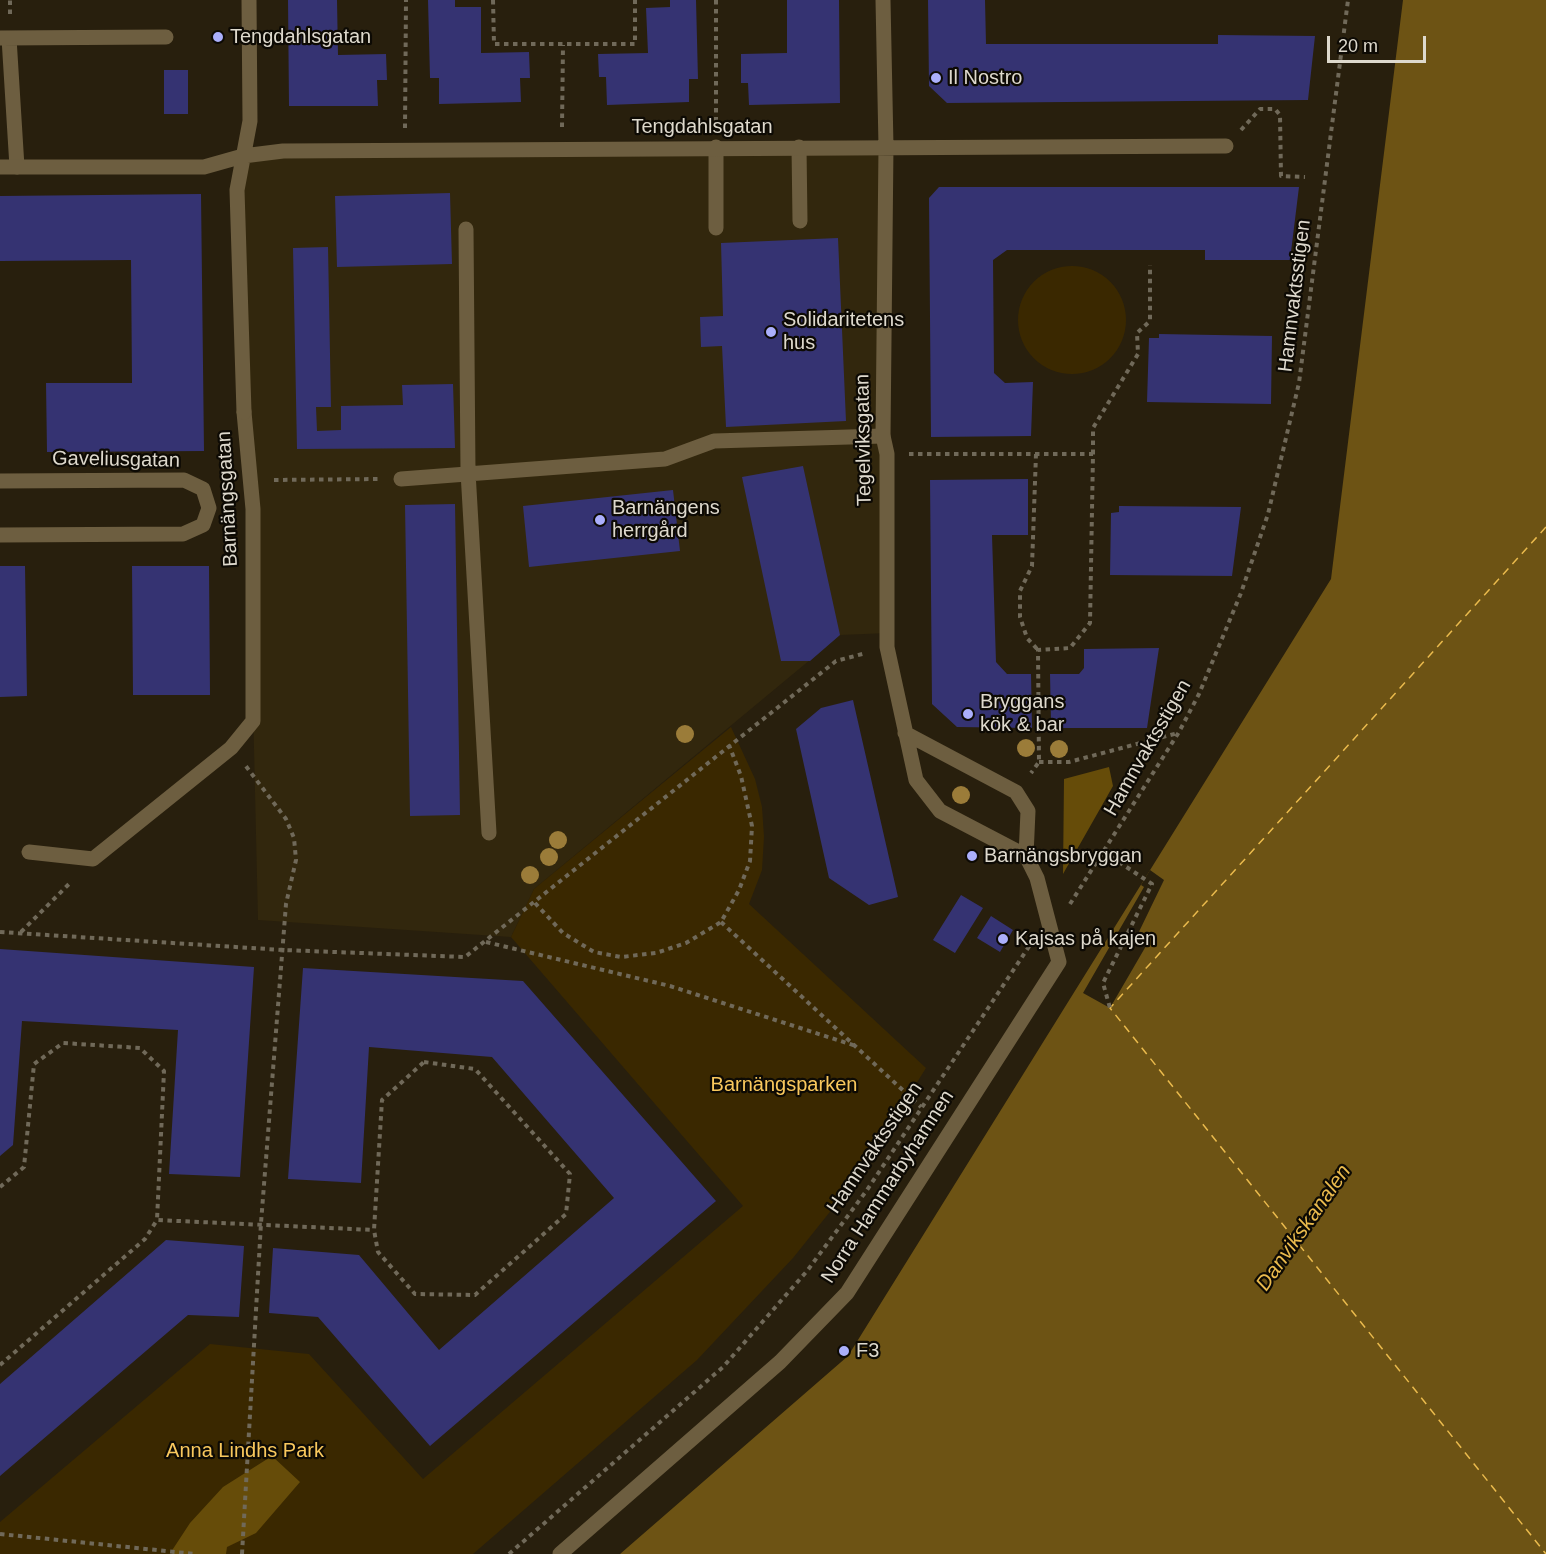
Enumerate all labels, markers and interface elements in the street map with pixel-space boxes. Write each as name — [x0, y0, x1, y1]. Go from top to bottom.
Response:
scale bar — [1330, 24, 1429, 62]
place label: Tengdahlsgatan — [230, 25, 371, 49]
marker: Tengdahlsgatan — [211, 30, 225, 44]
text: 20 m — [1338, 36, 1378, 56]
place label: Il Nostro — [948, 66, 1022, 90]
marker: Il Nostro — [929, 71, 943, 85]
street label: Tengdahlsgatan — [631, 115, 773, 139]
street label: Hamnvaktsstigen — [1274, 218, 1316, 374]
place label: Solidaritetens hus — [783, 308, 904, 355]
marker: Solidaritetens hus — [764, 325, 778, 339]
street label: Tegelviksgatan — [851, 374, 877, 506]
street label: Barnängsgatan — [212, 431, 244, 567]
street label: Gaveliusgatan — [52, 447, 180, 473]
place label: Barnängens herrgård — [612, 496, 720, 543]
marker: Barnängens herrgård — [593, 513, 607, 527]
street label: Hamnvaktsstigen — [1099, 676, 1197, 820]
place label: Bryggans kök & bar — [980, 690, 1064, 737]
marker: Bryggans kök & bar — [961, 707, 975, 721]
place label: Barnängsbryggan — [984, 844, 1142, 868]
marker: Barnängsbryggan — [965, 849, 979, 863]
place label: Kajsas på kajen — [1015, 927, 1156, 951]
marker: Kajsas på kajen — [996, 932, 1010, 946]
park label: Barnängsparken — [711, 1073, 857, 1097]
street label: Hamnvaktsstigen — [822, 1078, 928, 1218]
street label: Norra Hammarbyhamnen — [816, 1086, 960, 1288]
water label: Danvikskanalen — [1251, 1160, 1357, 1296]
place label: F3 — [856, 1339, 879, 1363]
marker: F3 — [837, 1344, 851, 1358]
park label: Anna Lindhs Park — [166, 1439, 324, 1463]

